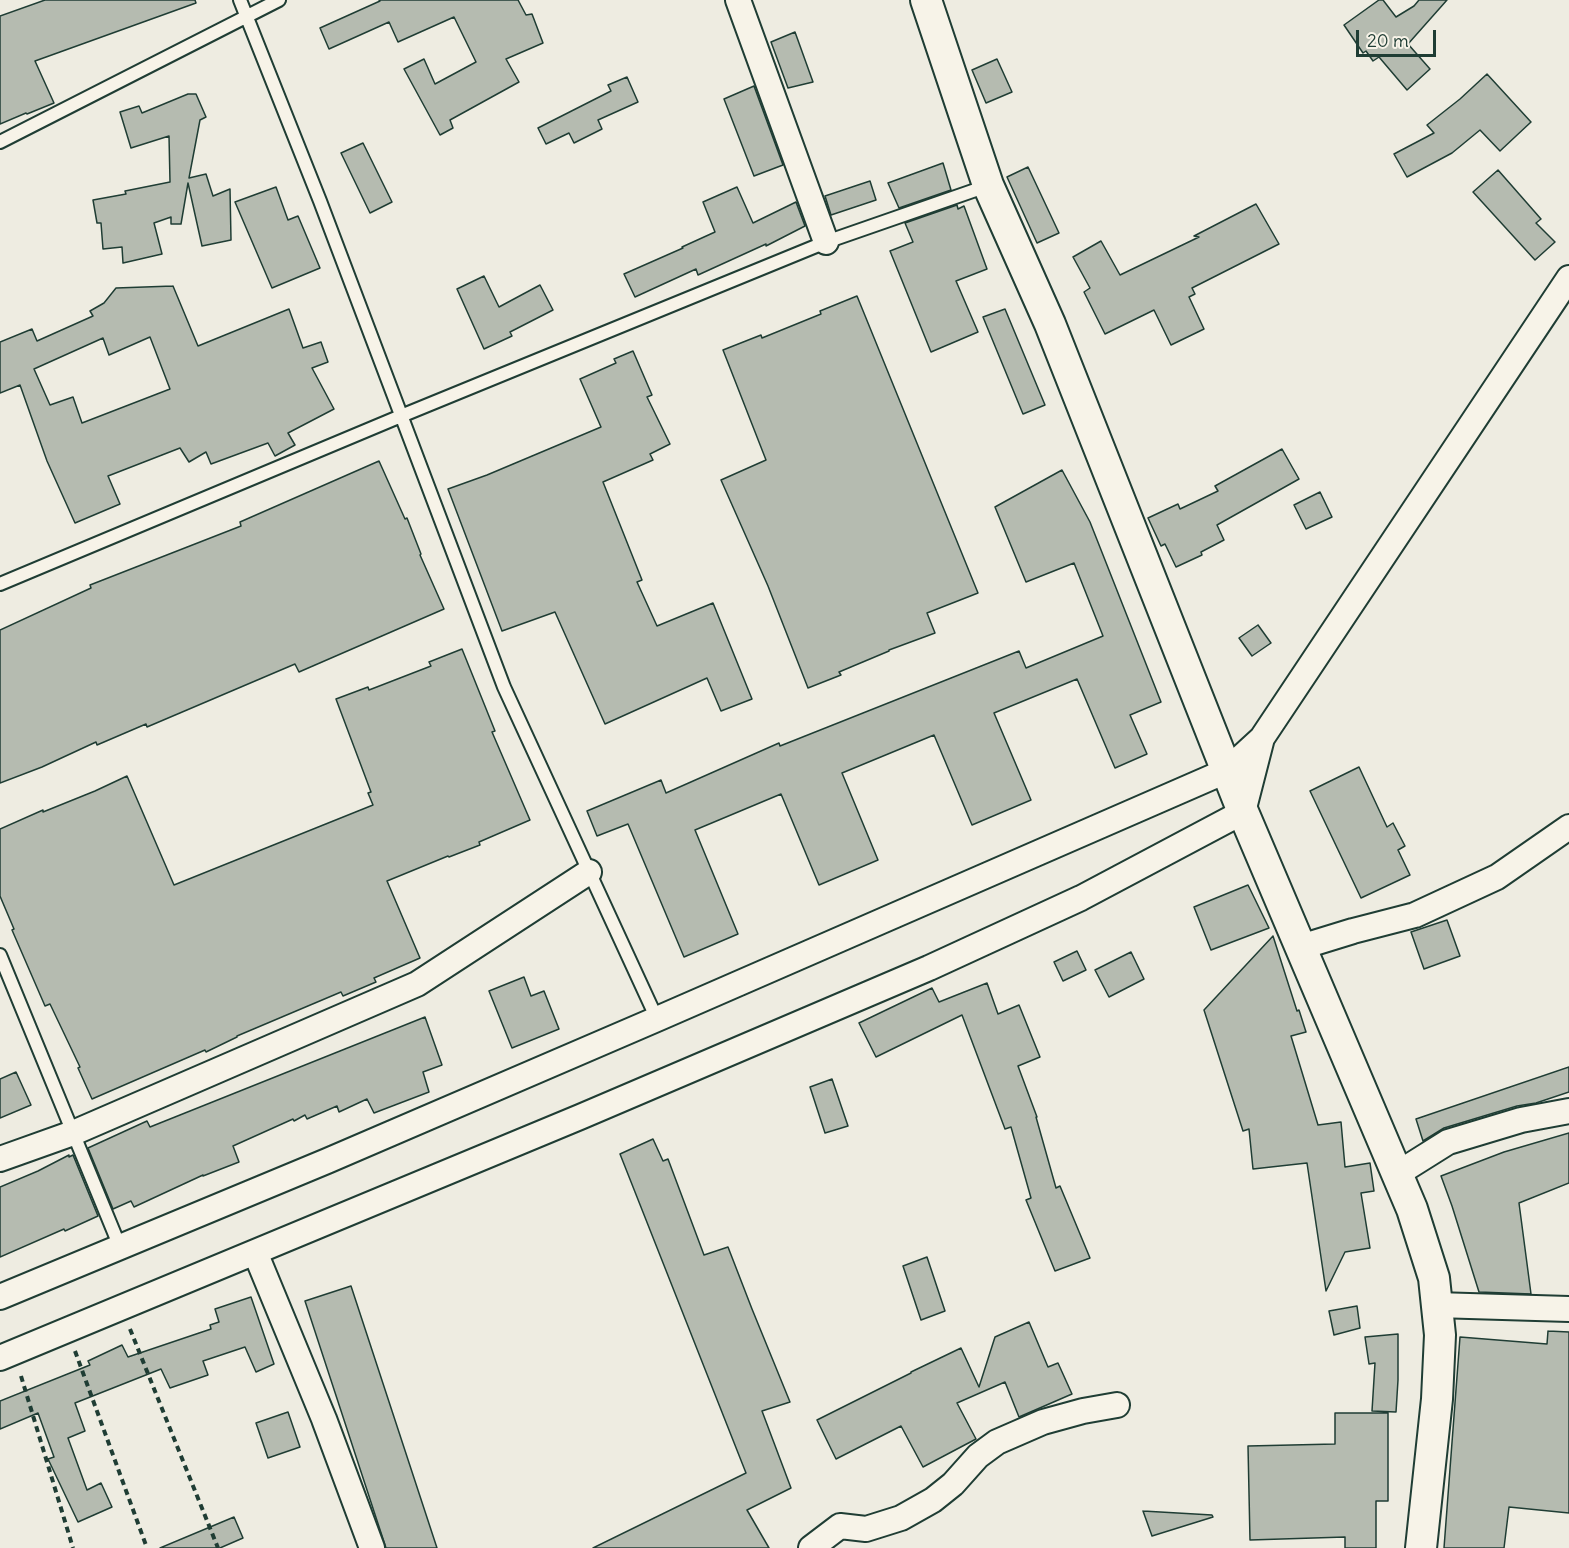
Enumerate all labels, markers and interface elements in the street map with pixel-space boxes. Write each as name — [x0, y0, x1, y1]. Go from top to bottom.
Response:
scale bar — [1359, 18, 1438, 56]
text: 20 m — [1367, 29, 1409, 52]

